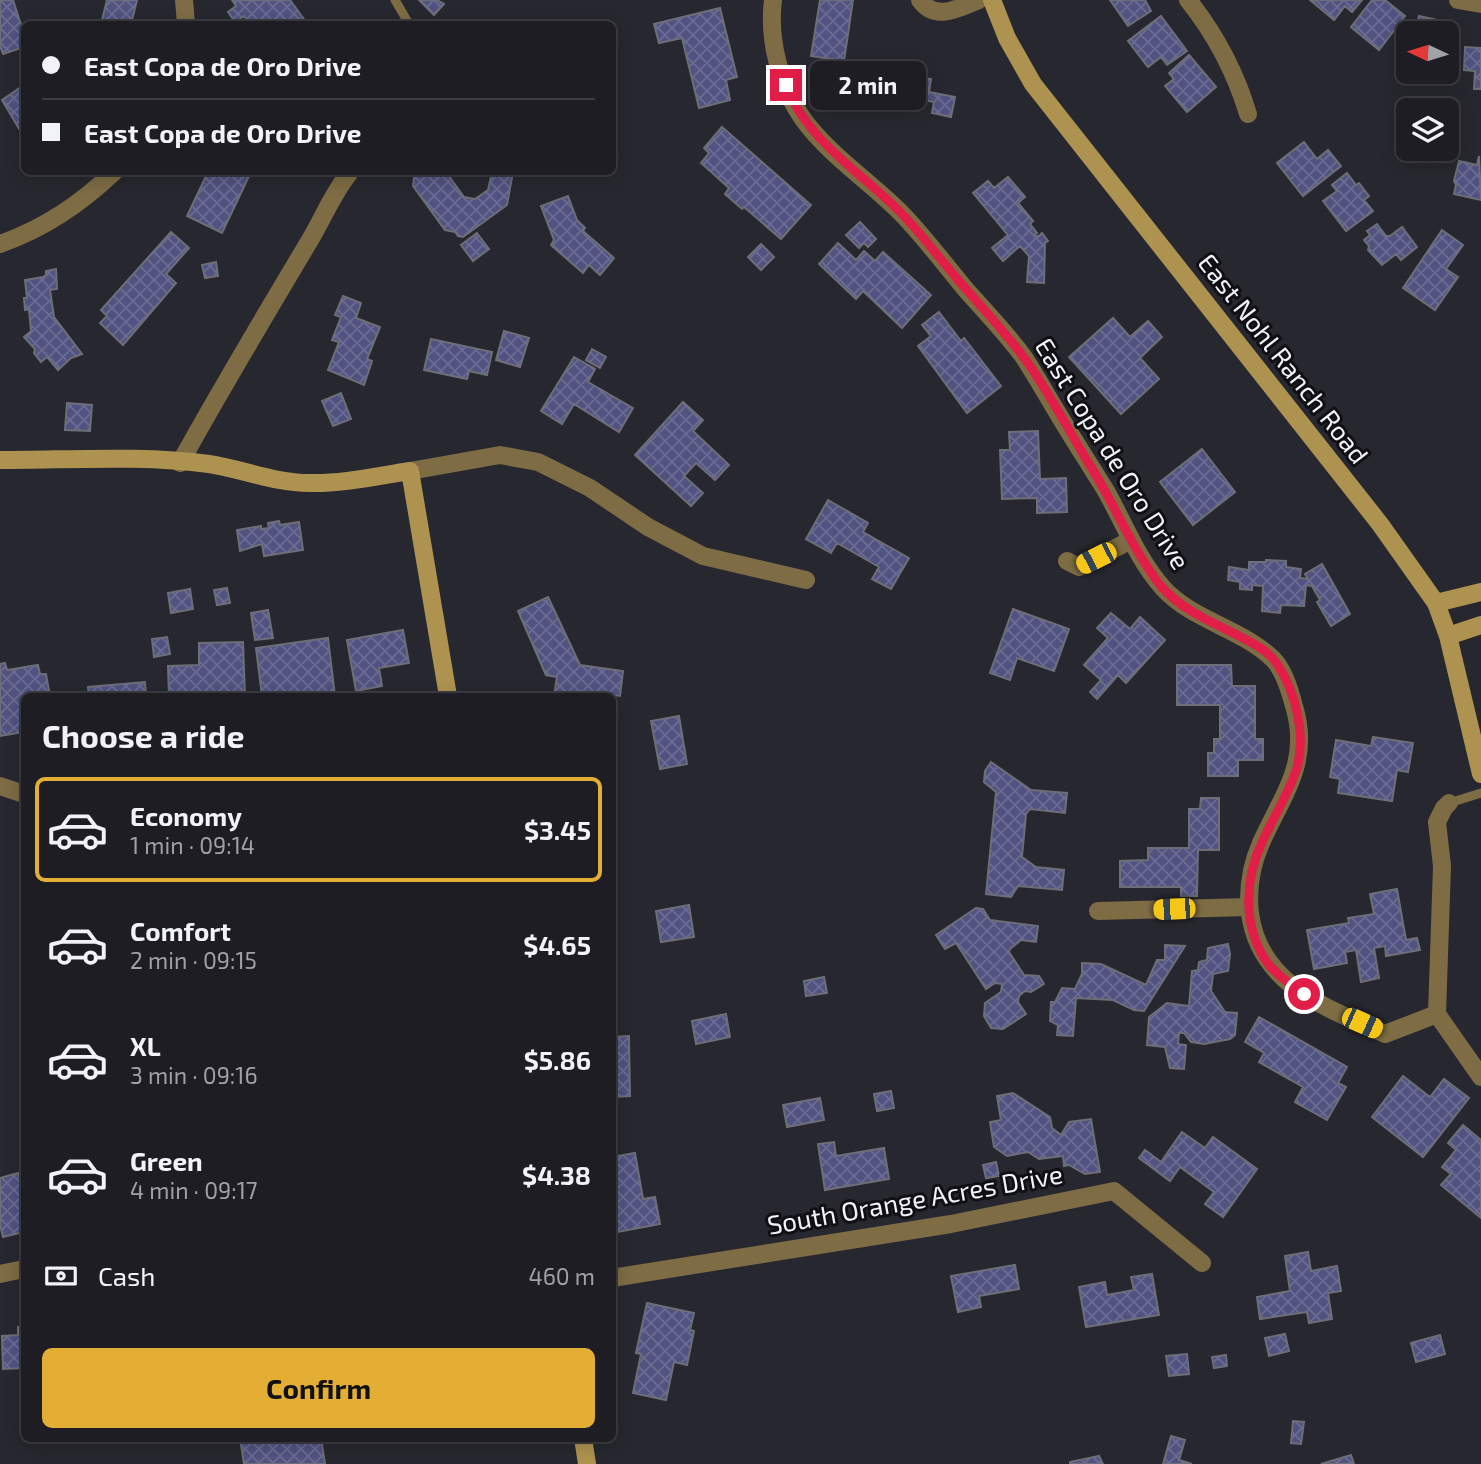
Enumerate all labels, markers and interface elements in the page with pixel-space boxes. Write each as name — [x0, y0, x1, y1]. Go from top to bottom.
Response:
north arrow — [1396, 21, 1460, 84]
map controls — [1396, 21, 1459, 161]
text: East Copa de Oro Drive — [84, 50, 361, 81]
callout: 2 min — [810, 60, 926, 110]
route end — [770, 69, 802, 101]
text: 2 min — [839, 71, 897, 99]
button: layers — [1396, 98, 1459, 161]
text: East Copa de Oro Drive — [84, 117, 361, 148]
street label: East Nohl Ranch Road — [1193, 247, 1376, 469]
street label: East Copa de Oro Drive — [1029, 332, 1197, 575]
car — [1073, 539, 1120, 577]
text: Choose a ride — [42, 716, 245, 754]
icon: car — [46, 798, 109, 861]
text: Economy — [130, 800, 242, 831]
text: $3.45 — [524, 814, 591, 845]
text: 1 min · 09:14 — [130, 831, 255, 859]
car — [1153, 898, 1196, 920]
icon: car — [46, 913, 109, 976]
text: Comfort — [130, 915, 231, 946]
text: $4.65 — [523, 929, 591, 960]
text: 2 min · 09:15 — [130, 946, 257, 974]
route start — [1288, 978, 1320, 1010]
car — [1339, 1005, 1386, 1041]
icon: car — [46, 1028, 109, 1091]
text: XL — [130, 1030, 161, 1061]
text: $5.86 — [524, 1044, 591, 1075]
text: 3 min · 09:16 — [130, 1061, 258, 1089]
icon: car — [46, 1143, 109, 1206]
text: Green — [130, 1145, 203, 1176]
street label: South Orange Acres Drive — [765, 1157, 1065, 1240]
text: $4.38 — [522, 1159, 591, 1190]
text: 4 min · 09:17 — [130, 1176, 258, 1204]
icon: cash — [42, 1257, 80, 1295]
text: Cash — [98, 1260, 155, 1291]
text: 460 m — [529, 1262, 595, 1290]
button: Confirm — [42, 1348, 595, 1428]

